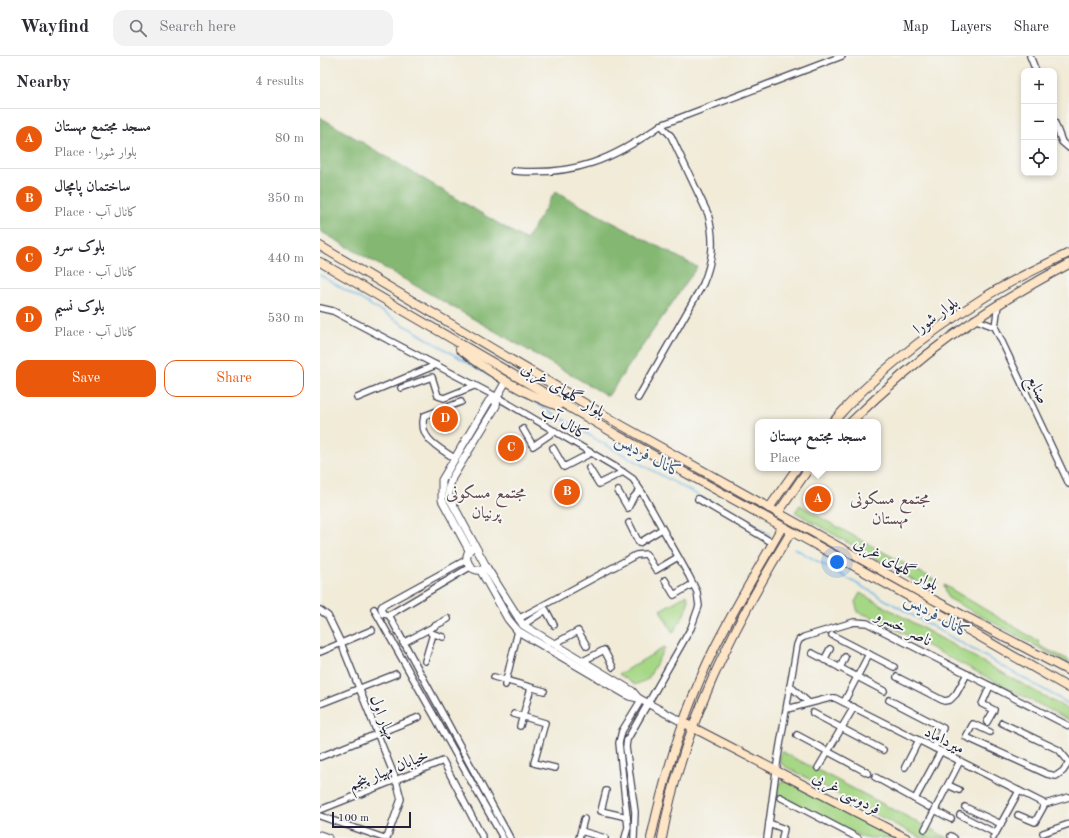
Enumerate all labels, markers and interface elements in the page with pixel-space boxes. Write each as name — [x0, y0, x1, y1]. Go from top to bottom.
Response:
search box — [113, 10, 393, 46]
icon: search — [127, 17, 149, 39]
text: Wayfind — [20, 18, 89, 37]
text: Search here — [159, 20, 236, 35]
text: Map — [903, 20, 929, 34]
text: Layers — [951, 20, 992, 34]
text: Share — [1014, 20, 1049, 34]
map controls — [1021, 68, 1057, 176]
button: + — [1021, 68, 1057, 104]
text: Nearby — [16, 74, 71, 91]
text: 4 results — [255, 75, 304, 88]
button: − — [1021, 104, 1057, 140]
text: مسجد مجتمع مهستان — [54, 120, 151, 135]
text: A — [24, 132, 34, 145]
text: 80 m — [275, 132, 304, 145]
button: locate — [1021, 140, 1057, 176]
text: Place · بلوار شورا — [54, 146, 137, 159]
text: ساختمان پامچال — [54, 180, 130, 195]
text: B — [24, 192, 34, 205]
text: 350 m — [267, 192, 304, 205]
text: Place · کانال آب — [54, 206, 137, 219]
text: بلوک سرو — [54, 240, 105, 255]
text: C — [25, 252, 33, 265]
text: 440 m — [267, 252, 304, 265]
text: Place · کانال آب — [54, 266, 137, 279]
street label: بلوار شورا — [911, 295, 962, 339]
text: بلوک نسیم — [54, 300, 105, 315]
text: D — [24, 312, 34, 325]
text: 530 m — [267, 312, 304, 325]
text: Place · کانال آب — [54, 326, 137, 339]
street label: بلوار گلهای غربی — [517, 358, 609, 423]
button: Save — [16, 360, 156, 397]
button: Share — [164, 360, 304, 397]
street label: صنایع — [1018, 373, 1051, 409]
street label: کانال آب — [537, 401, 592, 444]
pin: D — [432, 404, 458, 434]
popup — [755, 419, 881, 471]
water label: کانال فردیس — [611, 430, 685, 483]
text: مسجد مجتمع مهستان — [769, 430, 867, 445]
pin: C — [498, 433, 524, 463]
text: Place — [769, 452, 800, 465]
pin: B — [554, 477, 580, 507]
district label: مجتمع مسکونی پرنیان — [446, 484, 527, 524]
pin: A — [805, 484, 831, 514]
district label: مجتمع مسکونی مهستان — [850, 490, 931, 529]
street label: بلوار گلهای غربی — [850, 532, 942, 596]
your location — [827, 552, 847, 572]
water label: کانال فردیس — [900, 590, 974, 644]
street label: ناصر خسرو — [870, 607, 934, 651]
street label: مهیار اول — [365, 693, 398, 743]
street label: میرداماد — [921, 724, 967, 758]
street label: خیابان مهیار پنجم — [347, 748, 433, 800]
street label: فردوسی غربی — [809, 769, 882, 820]
scale bar — [332, 810, 411, 829]
text: 100 m — [338, 813, 369, 824]

